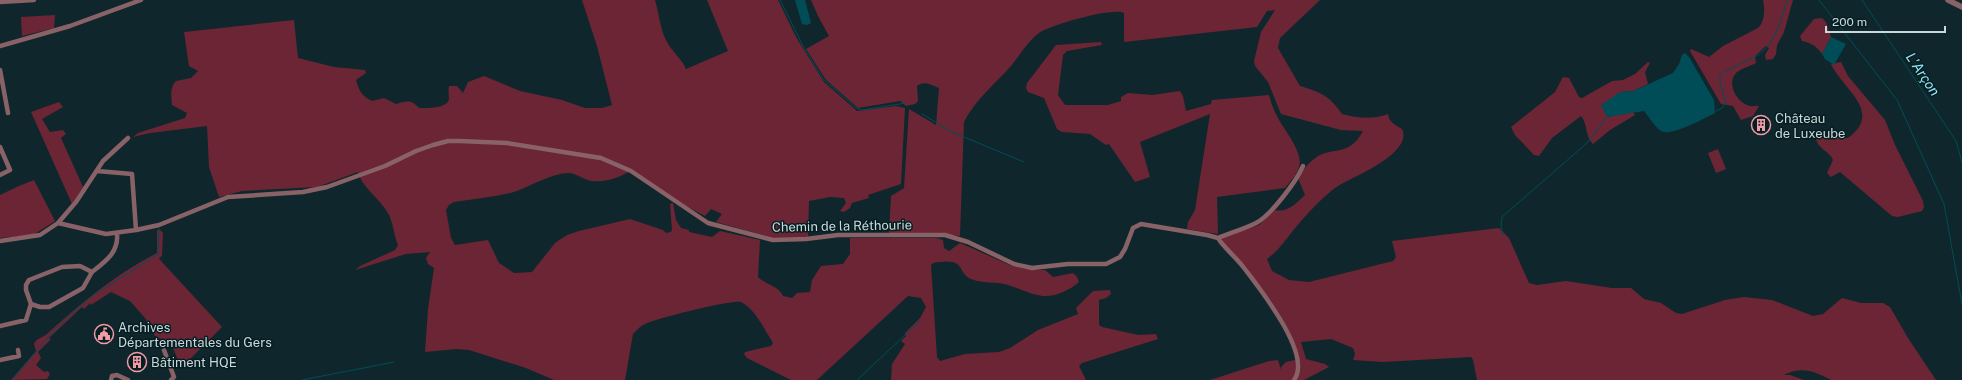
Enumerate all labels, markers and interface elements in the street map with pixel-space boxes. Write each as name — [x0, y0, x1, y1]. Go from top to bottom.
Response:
scale bar — [1826, 8, 1945, 34]
text: 200 m — [1832, 15, 1867, 29]
water label: L'Arçon — [1903, 49, 1943, 99]
place label: Château de Luxeube — [1775, 111, 1845, 141]
building icon: Château de Luxeube — [1750, 114, 1772, 136]
street label: Chemin de la Réthourie — [772, 217, 912, 235]
place label: Archives Départementales du Gers — [118, 320, 272, 350]
public building icon: Archives Départementales du Gers — [93, 323, 115, 345]
building icon: Bâtiment HQE — [126, 351, 148, 373]
place label: Bâtiment HQE — [151, 355, 237, 370]

